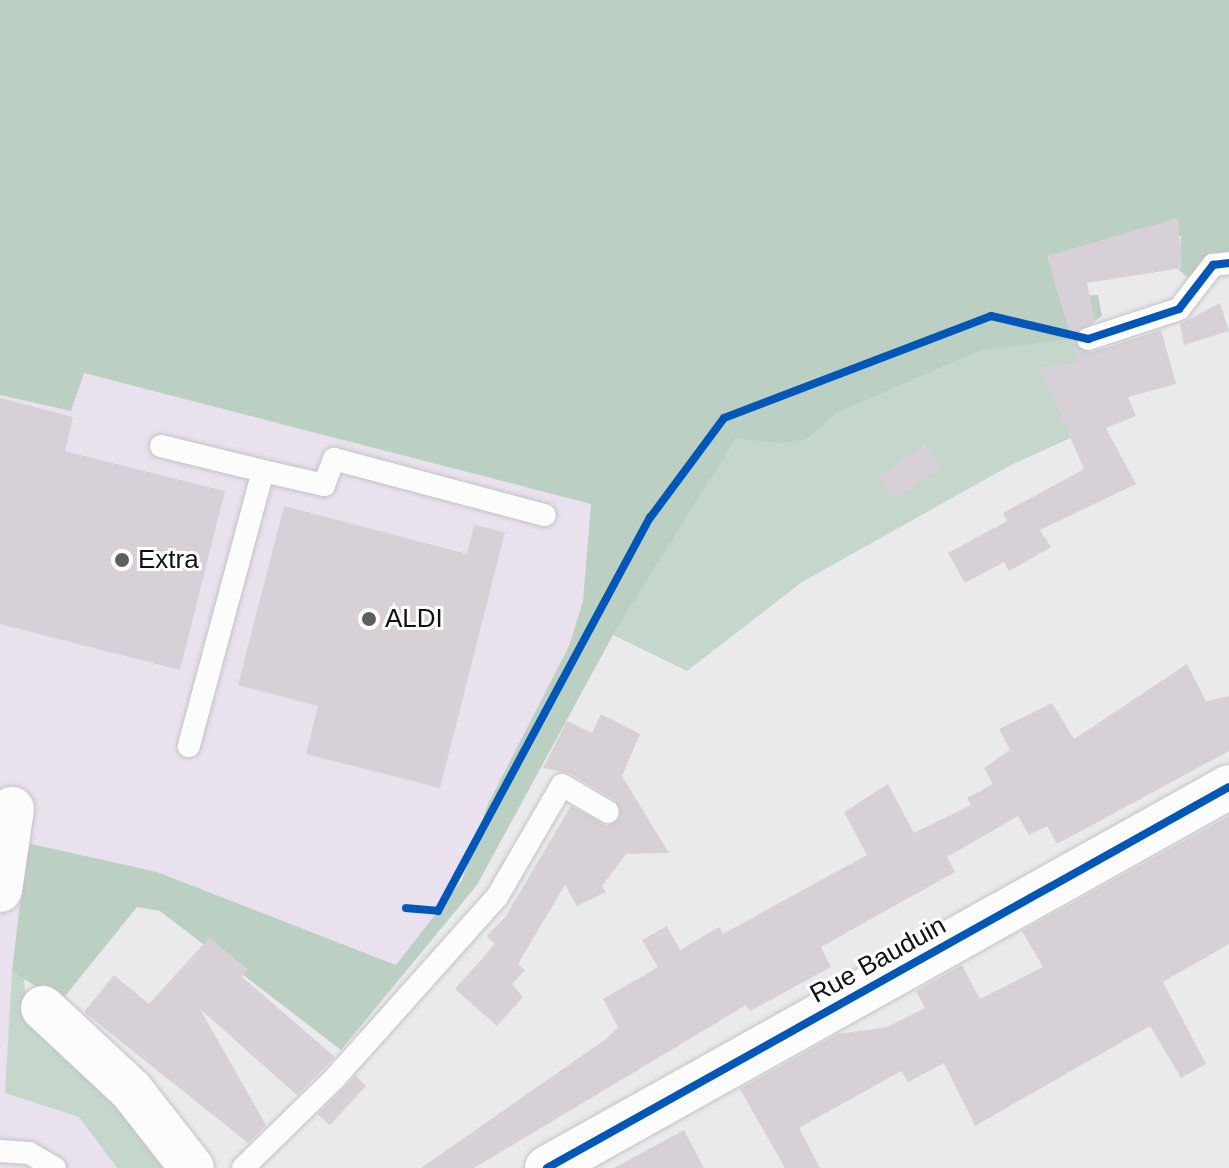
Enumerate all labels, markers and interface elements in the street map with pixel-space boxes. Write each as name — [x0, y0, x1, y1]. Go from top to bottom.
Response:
place label: Extra — [138, 544, 199, 576]
marker: Extra — [113, 551, 131, 569]
place label: ALDI — [385, 603, 443, 635]
marker: ALDI — [360, 610, 378, 628]
street label: Rue Bauduin — [805, 910, 951, 1010]

